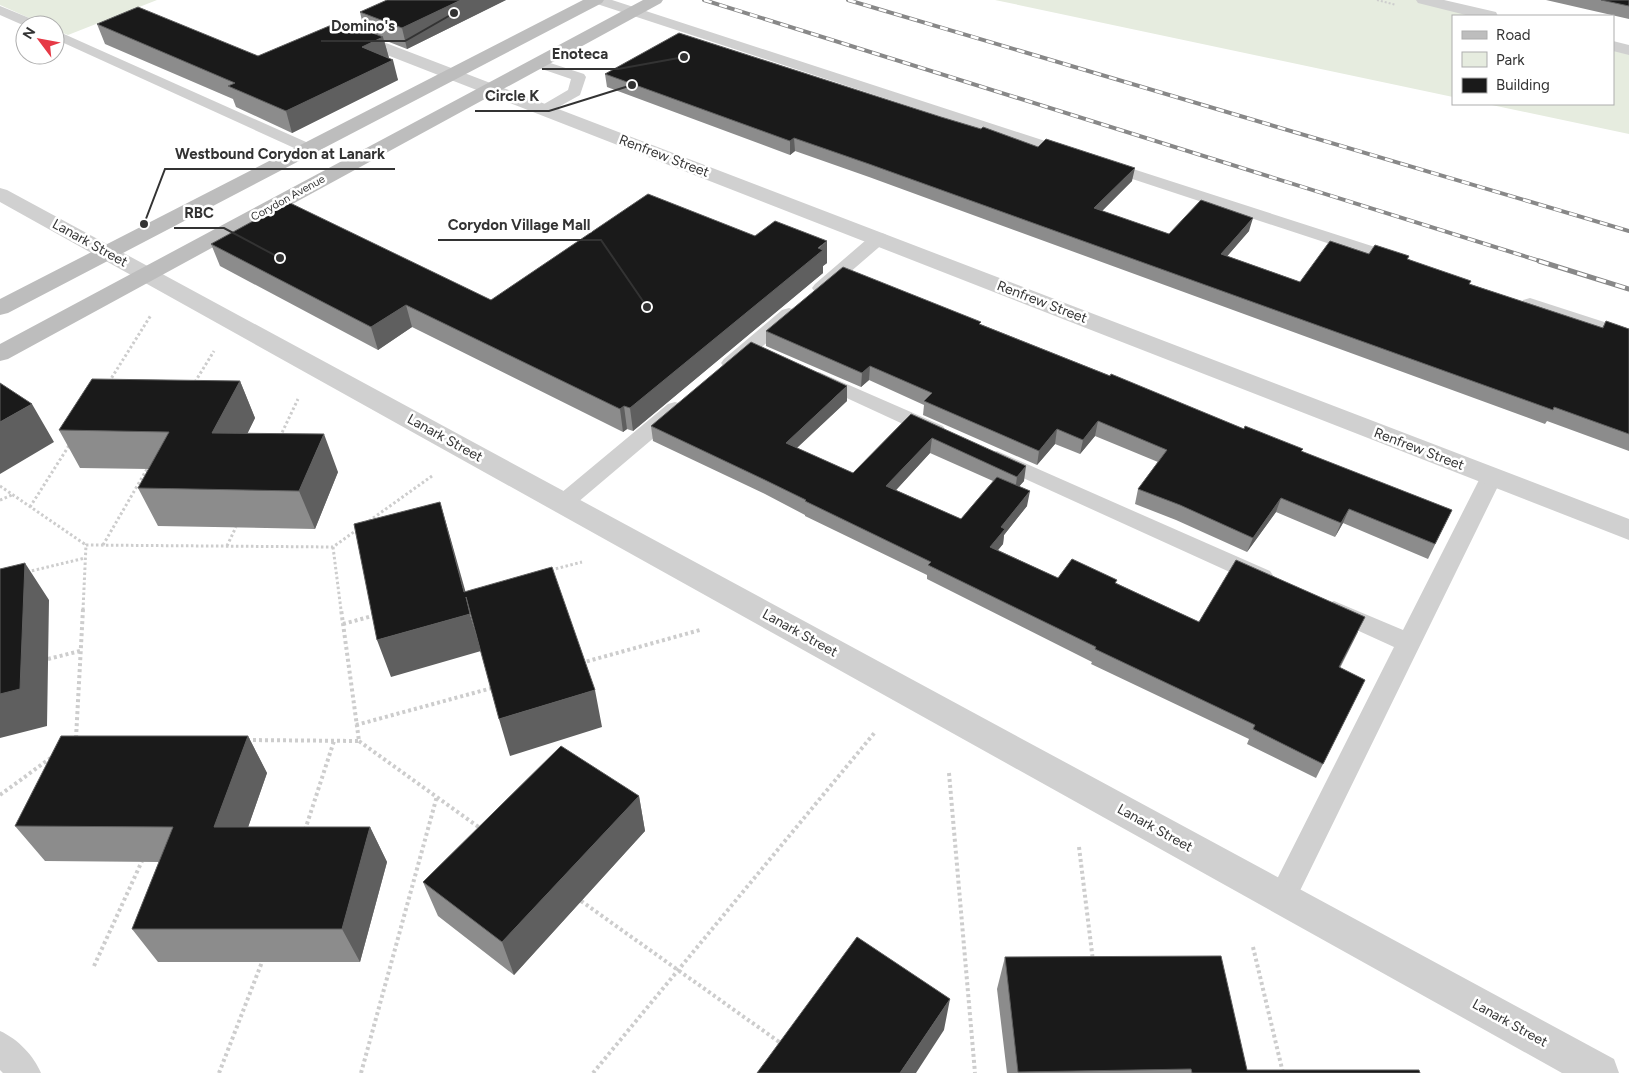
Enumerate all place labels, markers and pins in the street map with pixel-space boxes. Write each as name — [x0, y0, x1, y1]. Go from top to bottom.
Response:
callout: Domino's — [321, 11, 405, 41]
callout: Enoteca — [542, 39, 618, 69]
callout: Circle K — [475, 81, 549, 111]
callout: Westbound Corydon at Lanark — [165, 139, 395, 169]
callout: RBC — [174, 198, 224, 228]
callout: Corydon Village Mall — [438, 210, 601, 240]

